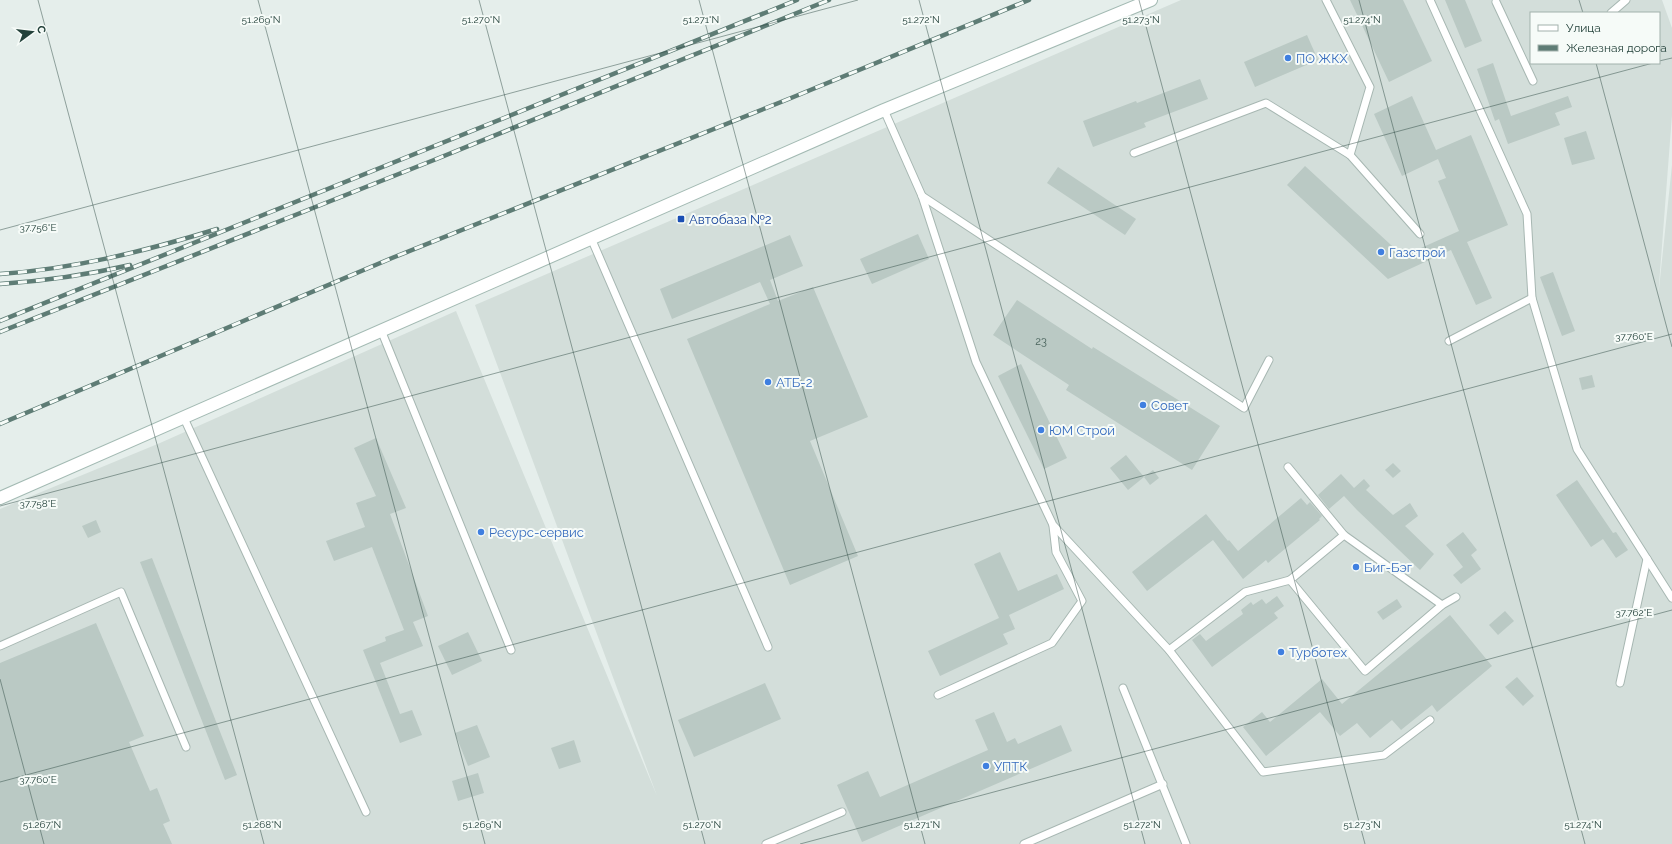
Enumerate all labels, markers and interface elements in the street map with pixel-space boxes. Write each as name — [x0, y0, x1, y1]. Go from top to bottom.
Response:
north arrow — [12, 12, 52, 52]
legend — [1530, 12, 1660, 64]
text: 51.269°N — [242, 14, 280, 25]
text: 51.270°N — [462, 14, 500, 25]
text: 51.271°N — [683, 14, 719, 25]
text: 51.272°N — [902, 14, 940, 25]
text: 51.273°N — [1122, 14, 1160, 25]
text: 51.274°N — [1343, 14, 1381, 25]
text: Улица — [1566, 21, 1601, 35]
text: С — [34, 24, 49, 35]
text: Железная дорога — [1566, 41, 1667, 55]
place label: ПО ЖКХ — [1296, 51, 1348, 66]
marker: ПО ЖКХ — [1283, 53, 1293, 63]
place label: Автобаза №2 — [689, 212, 772, 227]
marker: Автобаза №2 — [676, 214, 686, 224]
text: 37.756°E — [19, 222, 57, 233]
place label: Газстрой — [1389, 245, 1446, 260]
marker: Газстрой — [1376, 247, 1386, 257]
text: 37.760°E — [1615, 331, 1653, 342]
house number: 23 — [1035, 335, 1047, 348]
place label: АТБ-2 — [776, 375, 813, 390]
marker: АТБ-2 — [763, 377, 773, 387]
place label: Совет — [1151, 398, 1188, 413]
marker: Совет — [1138, 400, 1148, 410]
place label: ЮМ Строй — [1049, 423, 1115, 438]
marker: ЮМ Строй — [1036, 425, 1046, 435]
text: 37.758°E — [20, 498, 56, 509]
place label: Ресурс-сервис — [489, 525, 584, 540]
marker: Ресурс-сервис — [476, 527, 486, 537]
place label: Биг-Бэг — [1364, 560, 1412, 575]
marker: Биг-Бэг — [1351, 562, 1361, 572]
text: 37.762°E — [1616, 607, 1652, 618]
place label: Турботех — [1289, 645, 1347, 660]
marker: Турботех — [1276, 647, 1286, 657]
place label: УПТК — [994, 759, 1027, 774]
marker: УПТК — [981, 761, 991, 771]
text: 37.760°E — [19, 774, 57, 785]
text: 51.267°N — [23, 819, 61, 830]
text: 51.268°N — [242, 819, 282, 830]
text: 51.269°N — [463, 819, 501, 830]
text: 51.270°N — [683, 819, 721, 830]
text: 51.271°N — [904, 819, 940, 830]
text: 51.272°N — [1123, 819, 1161, 830]
text: 51.273°N — [1343, 819, 1381, 830]
text: 51.274°N — [1564, 819, 1602, 830]

